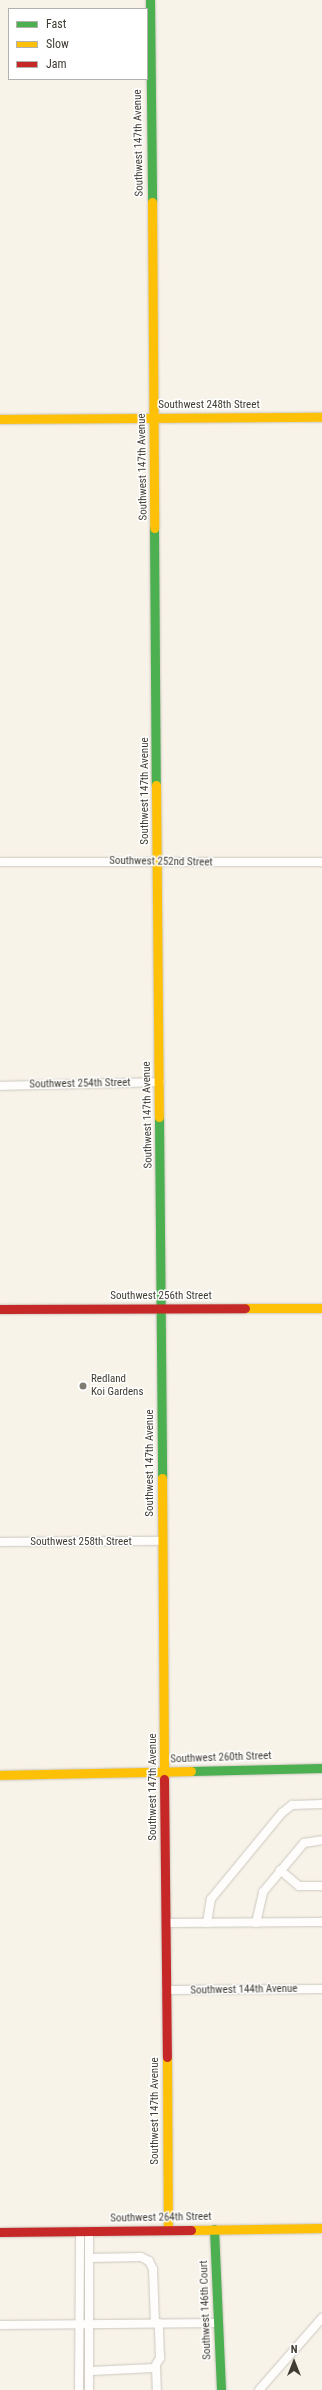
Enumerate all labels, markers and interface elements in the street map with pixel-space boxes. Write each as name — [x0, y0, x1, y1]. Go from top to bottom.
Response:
legend — [8, 8, 148, 80]
text: Fast — [46, 17, 66, 31]
text: Slow — [46, 37, 69, 51]
text: Jam — [46, 57, 67, 71]
street label: Southwest 147th Avenue — [131, 89, 147, 197]
street label: Southwest 248th Street — [158, 398, 260, 412]
street label: Southwest 147th Avenue — [135, 413, 151, 521]
street label: Southwest 147th Avenue — [138, 737, 152, 845]
street label: Southwest 252nd Street — [109, 854, 213, 870]
street label: Southwest 147th Avenue — [140, 1061, 156, 1169]
street label: Southwest 254th Street — [29, 1077, 131, 1091]
street label: Southwest 256th Street — [110, 1289, 212, 1303]
place label: Redland Koi Gardens — [91, 1373, 143, 1399]
marker: Redland Koi Gardens — [78, 1381, 88, 1391]
street label: Southwest 147th Avenue — [143, 1409, 157, 1517]
street label: Southwest 258th Street — [30, 1535, 132, 1549]
street label: Southwest 147th Avenue — [146, 1733, 160, 1841]
street label: Southwest 260th Street — [170, 1750, 272, 1766]
street label: Southwest 144th Avenue — [190, 1982, 298, 1998]
street label: Southwest 147th Avenue — [148, 2057, 162, 2165]
street label: Southwest 264th Street — [110, 2211, 212, 2225]
street label: Southwest 146th Court — [198, 2260, 214, 2360]
north arrow — [274, 2342, 314, 2382]
text: N — [291, 2343, 297, 2356]

